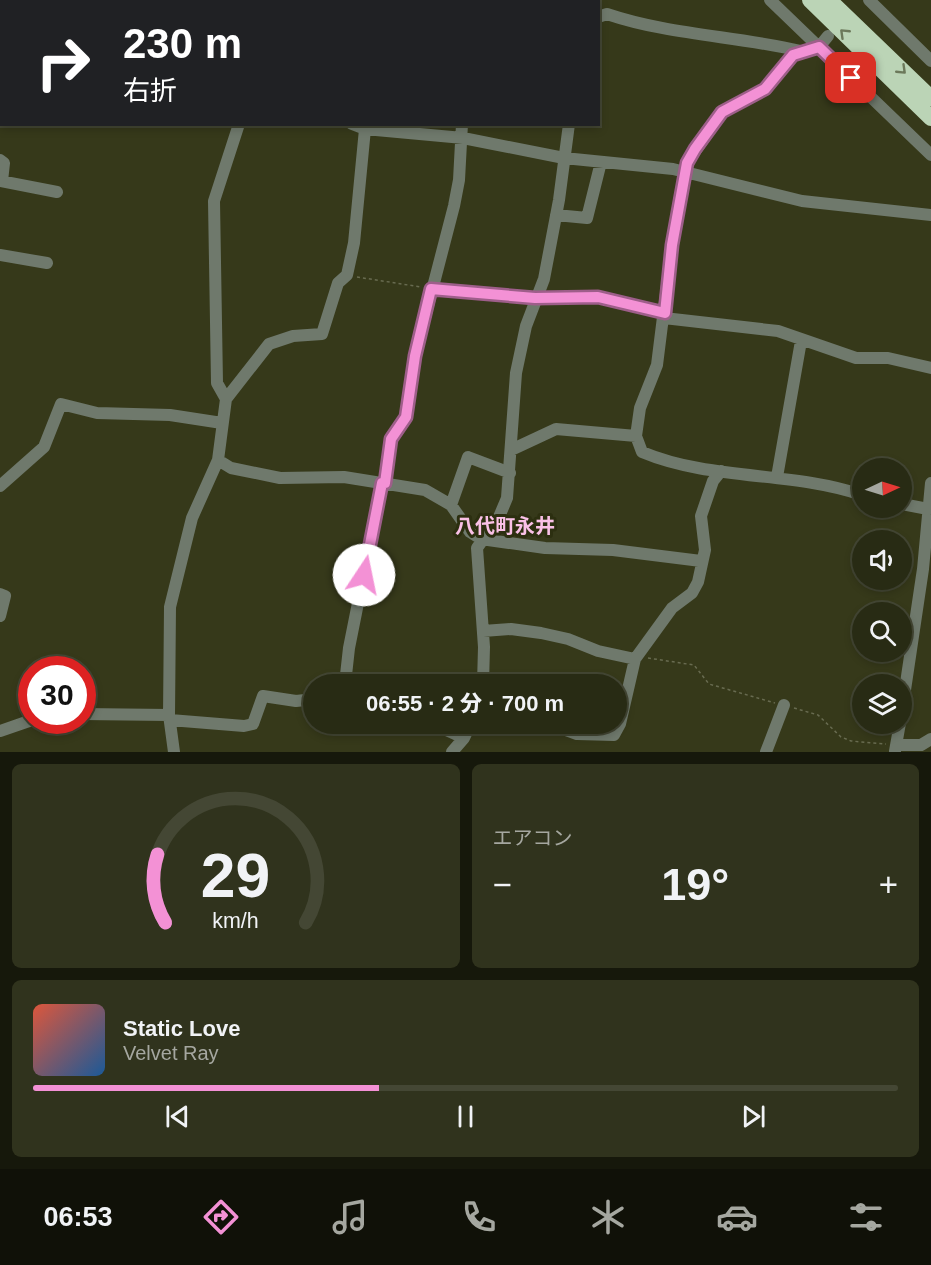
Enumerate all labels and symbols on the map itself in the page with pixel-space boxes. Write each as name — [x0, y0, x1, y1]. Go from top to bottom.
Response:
one-way arrow — [840, 30, 851, 41]
pin — [825, 52, 876, 103]
one-way arrow — [895, 63, 905, 74]
north arrow — [852, 458, 912, 518]
district label: 八代町永井 — [455, 515, 555, 537]
position arrow — [332, 543, 396, 607]
speed limit sign: 30 — [18, 656, 96, 734]

